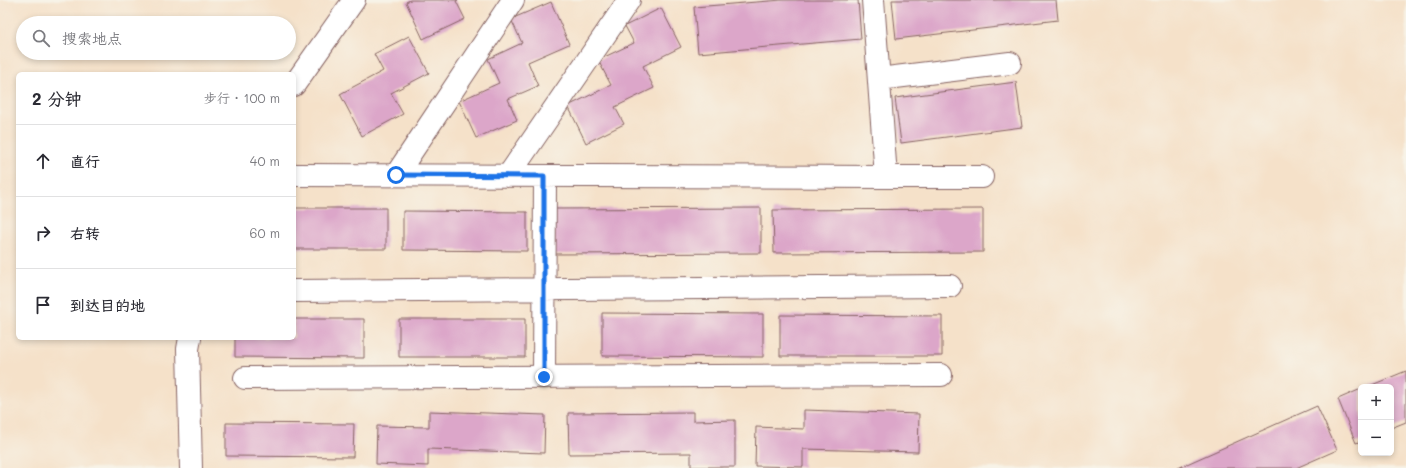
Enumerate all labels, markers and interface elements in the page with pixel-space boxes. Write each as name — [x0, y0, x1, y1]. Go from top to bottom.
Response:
search box — [16, 16, 296, 60]
icon: search — [30, 27, 52, 49]
text: 搜索地点 — [62, 28, 122, 48]
text: 2 分钟 — [32, 87, 82, 109]
text: 步行 · 100 m — [204, 89, 280, 106]
icon: ahead — [32, 150, 54, 172]
text: 直行 — [70, 151, 100, 171]
text: 40 m — [250, 152, 280, 169]
route start — [387, 166, 405, 184]
icon: right — [32, 222, 54, 244]
text: 右转 — [70, 223, 100, 243]
text: 60 m — [250, 224, 280, 241]
icon: arrive — [32, 294, 54, 316]
text: 到达目的地 — [70, 295, 145, 315]
route end — [535, 368, 553, 386]
map controls — [1358, 384, 1394, 456]
button: + — [1358, 384, 1394, 420]
button: − — [1358, 420, 1394, 456]

